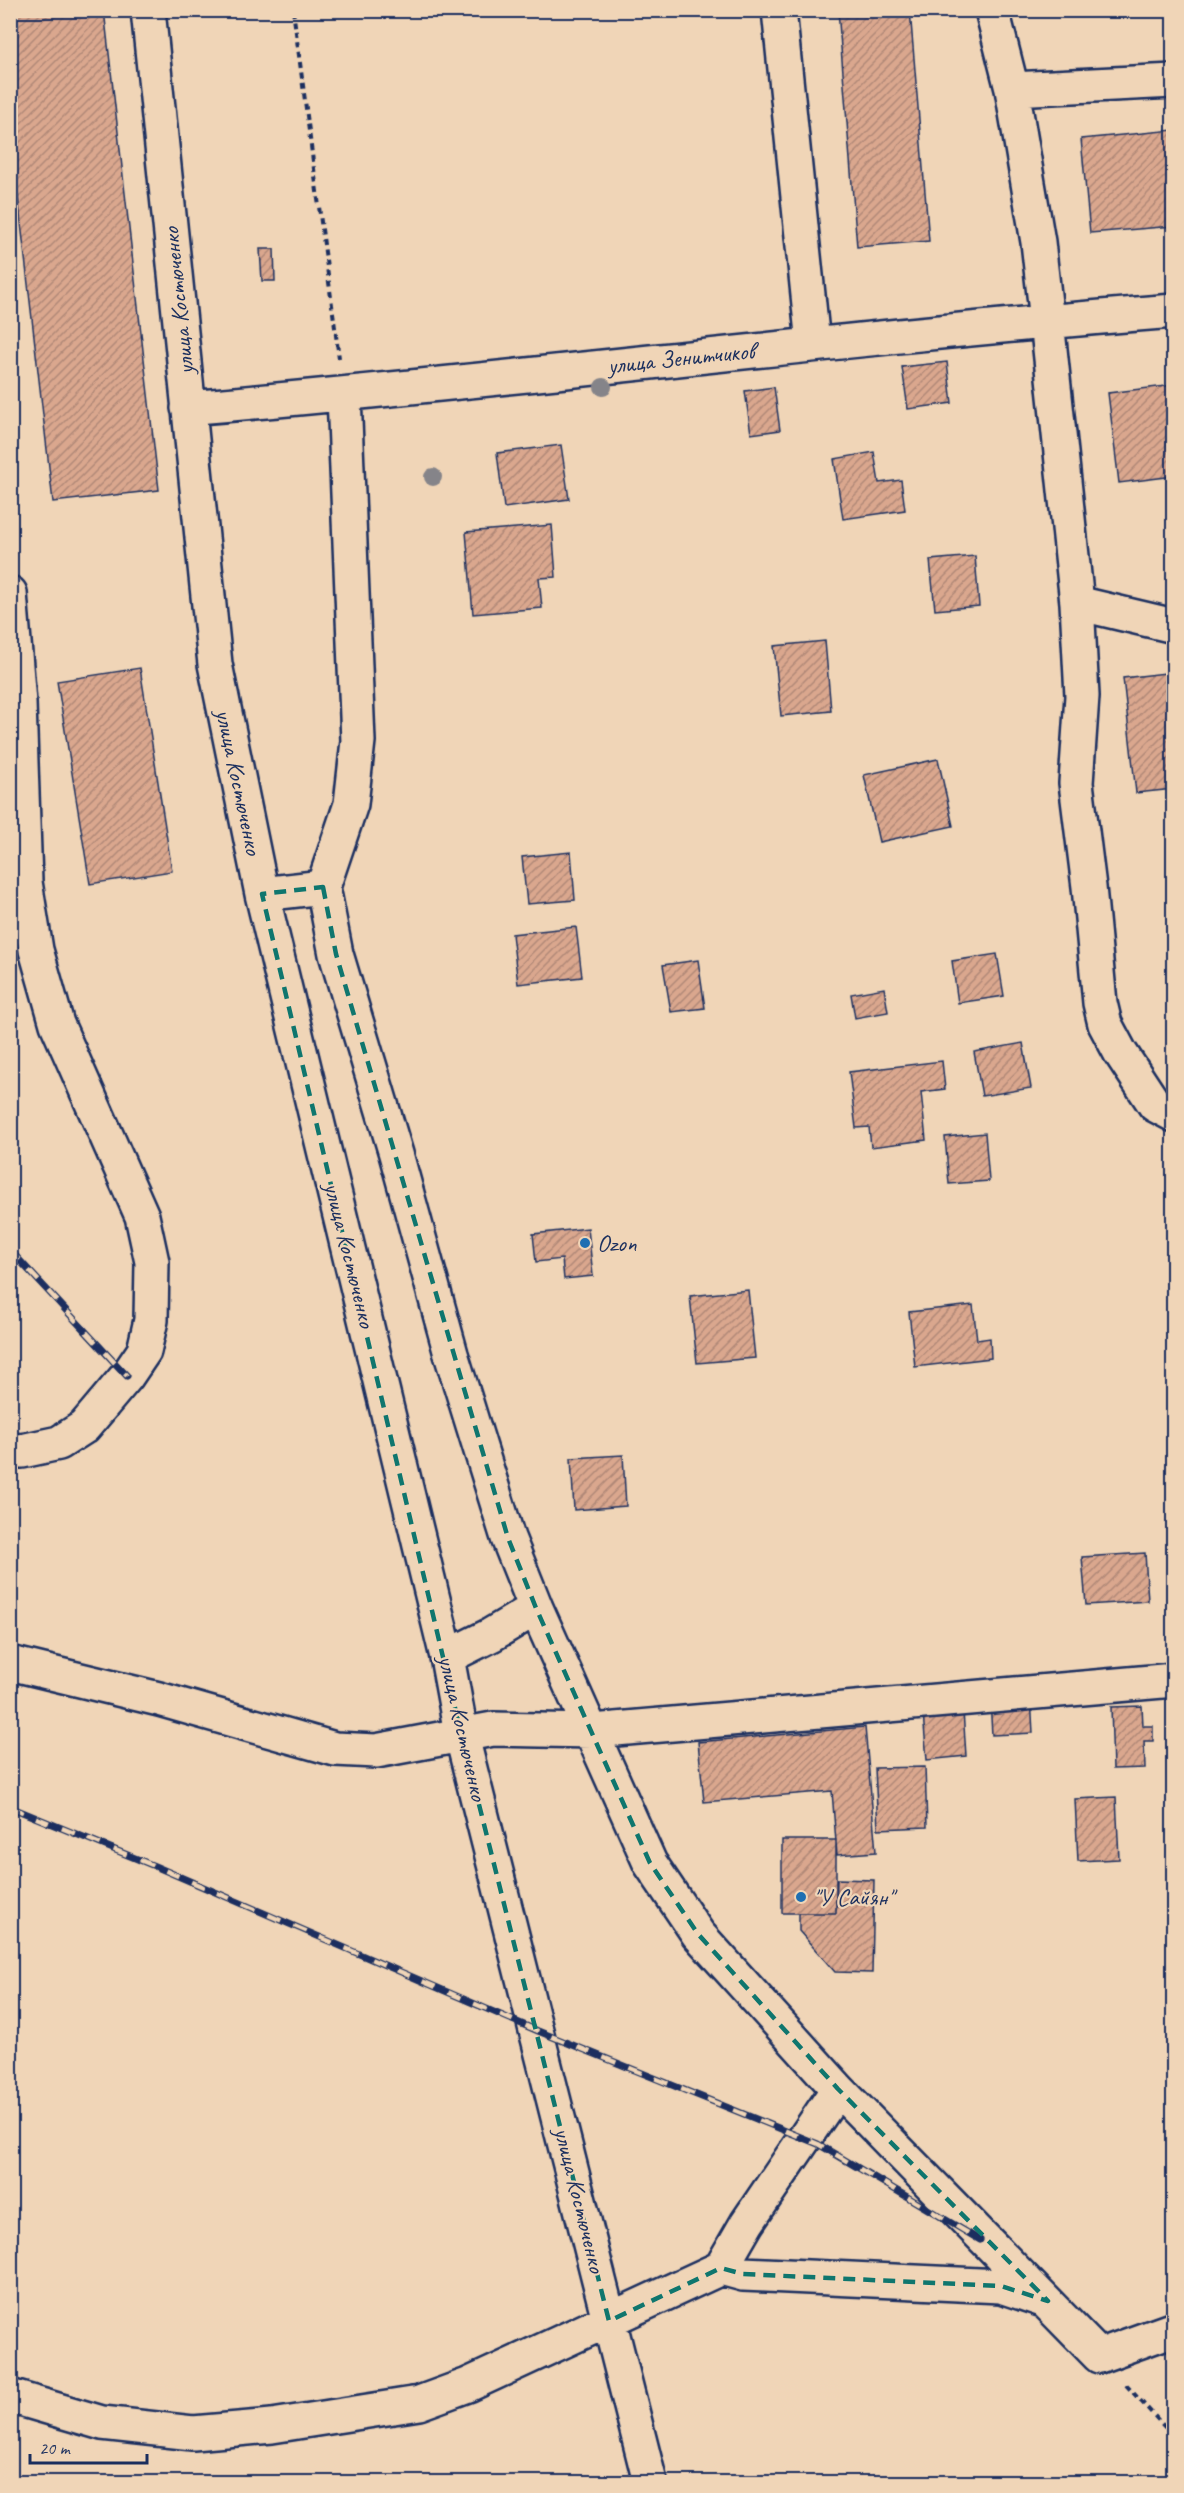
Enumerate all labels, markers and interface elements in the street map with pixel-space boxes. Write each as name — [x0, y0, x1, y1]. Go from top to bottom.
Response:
street label: улица Костюченко — [155, 224, 201, 378]
street label: улица Зенитчиков — [604, 335, 762, 381]
street label: улица Костюченко — [209, 704, 269, 859]
street label: улица Костюченко — [317, 1178, 383, 1332]
place label: Ozon — [597, 1228, 637, 1258]
marker: Ozon — [578, 1236, 592, 1250]
street label: улица Костюченко — [431, 1650, 495, 1805]
place label: "У Сайян" — [813, 1882, 898, 1912]
marker: "У Сайян" — [794, 1890, 808, 1904]
street label: улица Костюченко — [547, 2123, 613, 2277]
scale bar — [30, 2427, 147, 2465]
text: 20 m — [39, 2437, 72, 2459]

